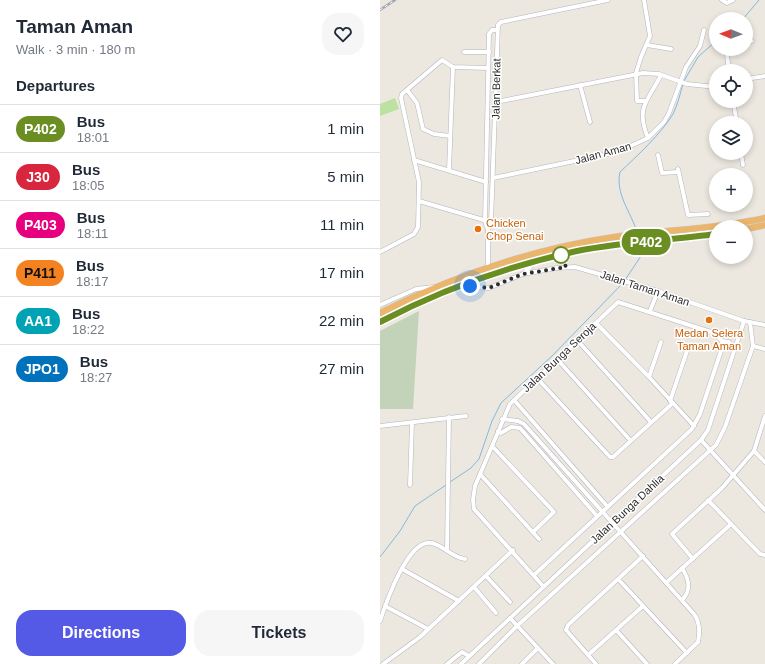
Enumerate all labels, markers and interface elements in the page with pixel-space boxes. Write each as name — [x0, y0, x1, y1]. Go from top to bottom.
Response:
north arrow — [709, 12, 753, 56]
map controls — [709, 12, 753, 264]
button: heart — [322, 13, 364, 55]
text: Taman Aman — [16, 16, 133, 37]
text: Walk · 3 min · 180 m — [16, 42, 135, 57]
street label: Jalan Berkat — [489, 58, 503, 120]
button: locate — [709, 64, 753, 108]
text: Departures — [16, 77, 95, 94]
text: Bus — [77, 113, 105, 130]
button: layers — [709, 116, 753, 160]
text: 1 min — [327, 120, 364, 137]
text: P402 — [24, 121, 57, 137]
text: 18:01 — [77, 130, 109, 145]
street label: Jalan Aman — [574, 140, 632, 166]
text: Bus — [72, 161, 100, 178]
text: 5 min — [327, 168, 364, 185]
button: + — [709, 168, 753, 212]
text: J30 — [26, 169, 50, 185]
text: 18:05 — [72, 178, 105, 193]
text: Bus — [77, 209, 105, 226]
text: 11 min — [320, 216, 364, 233]
text: P403 — [24, 217, 57, 233]
place label: Chicken Chop Senai — [486, 217, 544, 242]
button: − — [709, 220, 753, 264]
marker: Chicken Chop Senai — [473, 224, 483, 234]
text: 18:11 — [77, 226, 108, 241]
line badge: P402 — [618, 229, 674, 255]
text: P402 — [630, 234, 662, 250]
unlabelled marker — [552, 246, 570, 264]
text: Bus — [76, 257, 104, 274]
text: 17 min — [319, 264, 364, 281]
text: P411 — [24, 265, 56, 281]
street label: Jalan Taman Aman — [599, 268, 691, 308]
text: 18:17 — [76, 274, 108, 289]
your location — [460, 276, 480, 296]
text: Bus — [72, 305, 100, 322]
text: 22 min — [319, 312, 364, 329]
text: AA1 — [24, 313, 52, 329]
marker: Medan Selera Taman Aman — [704, 315, 714, 325]
street label: Jalan Bunga Seroja — [520, 319, 599, 394]
text: 18:22 — [72, 322, 105, 337]
place label: Medan Selera Taman Aman — [675, 327, 744, 352]
text: Bus — [80, 353, 108, 370]
text: 27 min — [319, 360, 364, 377]
text: JPO1 — [24, 361, 60, 377]
text: 18:27 — [80, 370, 112, 385]
street label: Jalan Bunga Dahlia — [588, 471, 667, 546]
button: Directions — [16, 610, 186, 656]
button: Tickets — [194, 610, 364, 656]

